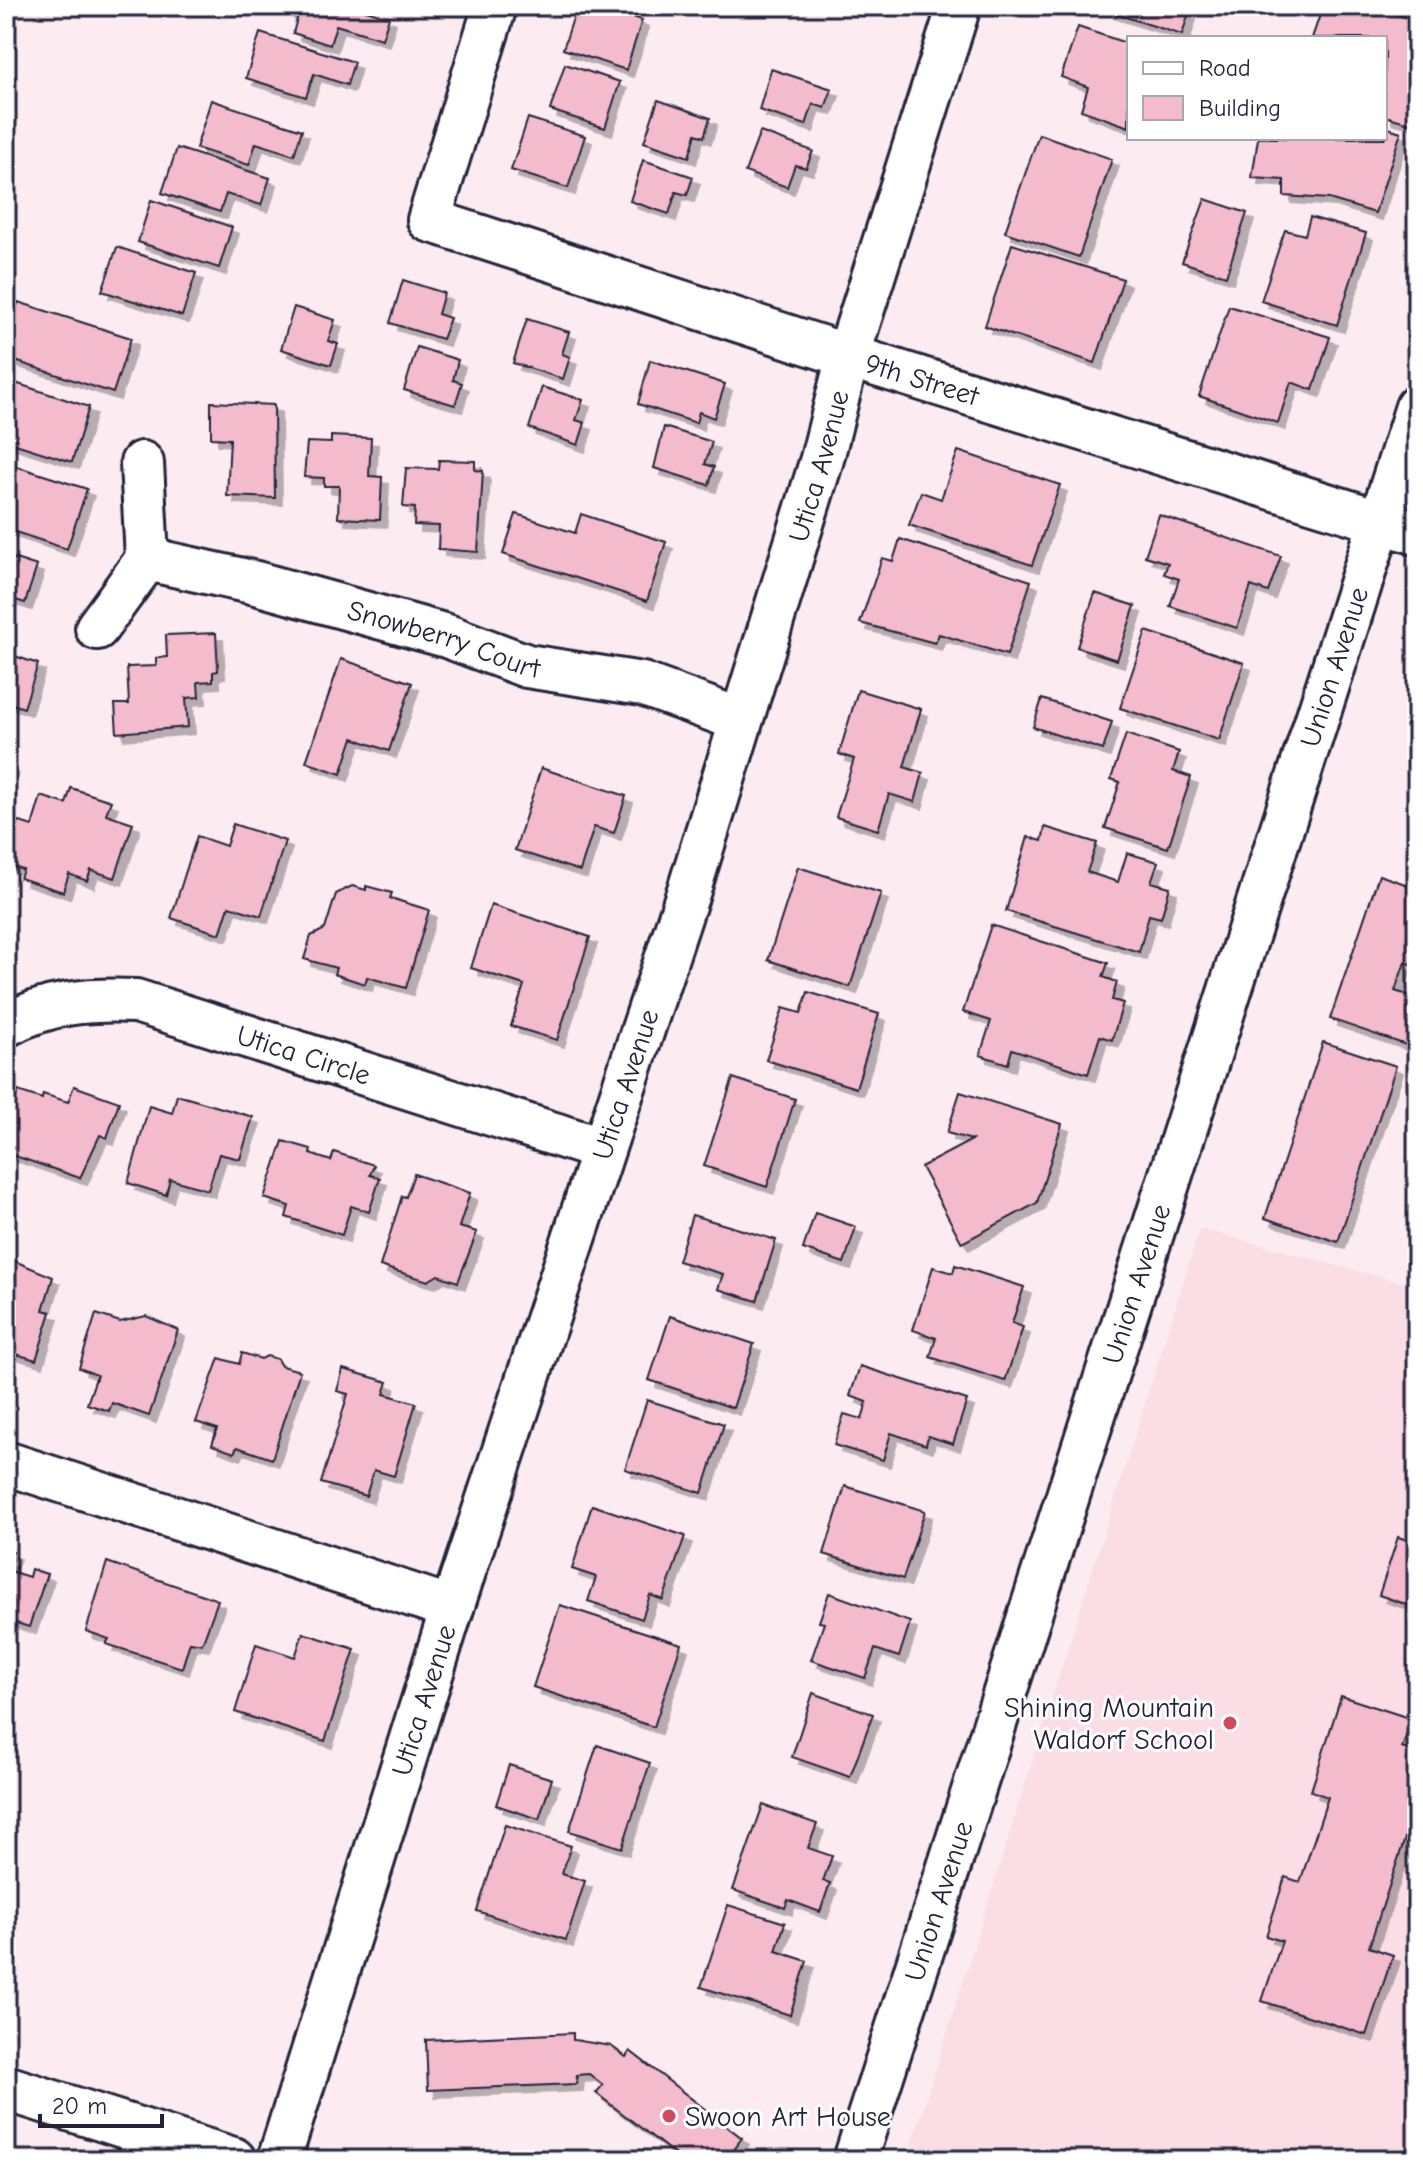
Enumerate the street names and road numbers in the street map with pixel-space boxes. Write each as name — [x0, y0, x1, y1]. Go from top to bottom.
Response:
street label: 9th Street — [861, 347, 983, 413]
street label: Utica Avenue — [782, 387, 856, 546]
street label: Union Avenue — [1294, 583, 1375, 751]
street label: Snowberry Court — [344, 594, 543, 685]
street label: Utica Avenue — [586, 1005, 666, 1164]
street label: Utica Circle — [233, 1019, 374, 1092]
street label: Union Avenue — [1096, 1200, 1177, 1368]
street label: Utica Avenue — [385, 1621, 463, 1780]
street label: Union Avenue — [898, 1817, 980, 1985]

